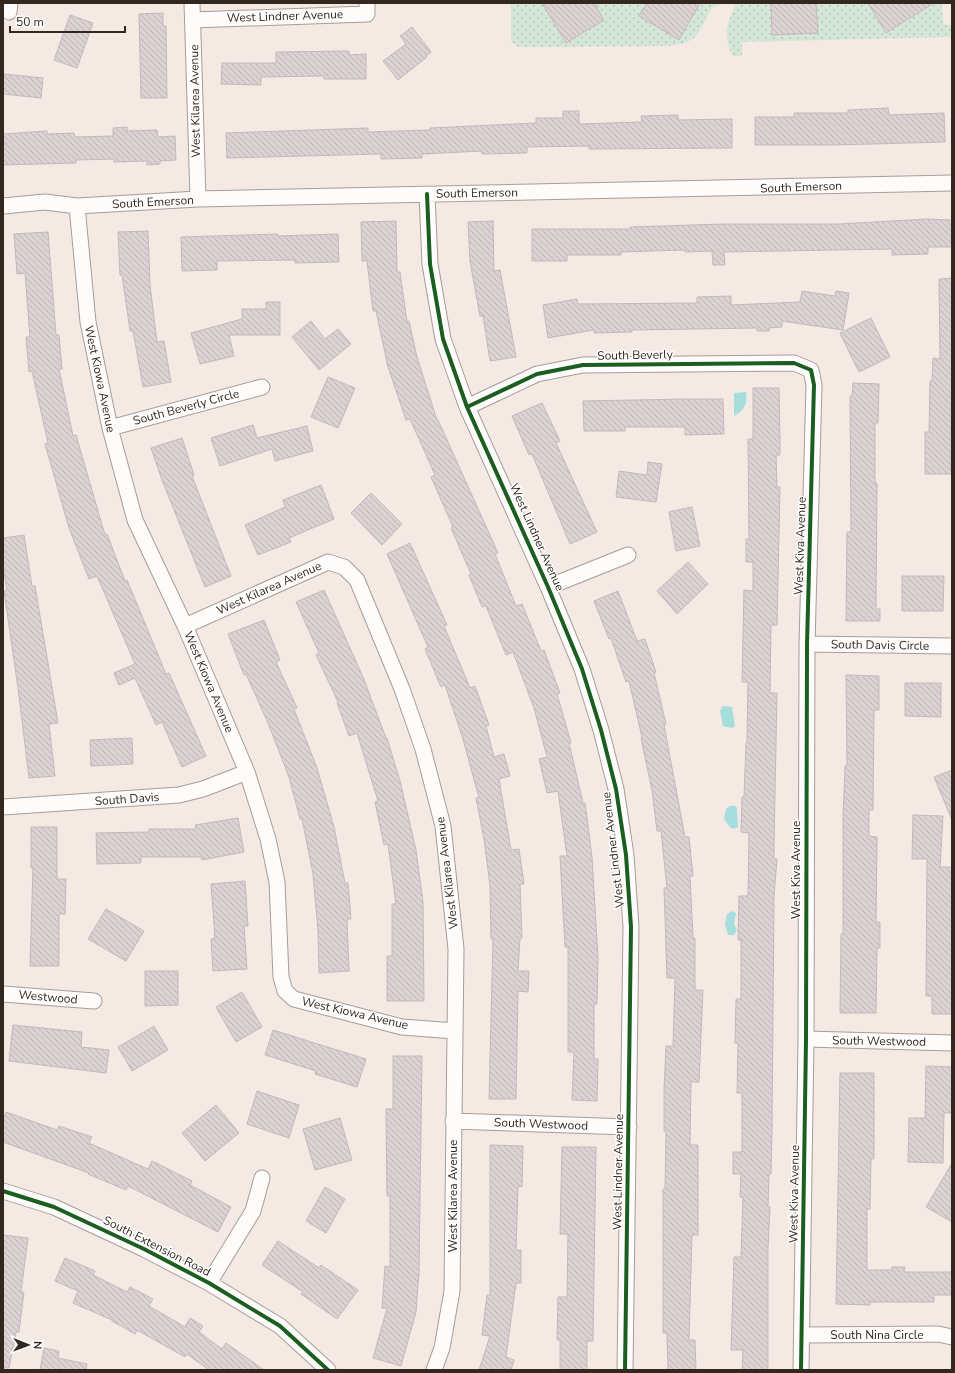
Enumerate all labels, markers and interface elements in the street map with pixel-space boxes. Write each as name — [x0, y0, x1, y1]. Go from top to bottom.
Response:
street label: West Lindner Avenue — [227, 6, 343, 26]
scale bar — [10, 8, 125, 34]
text: 50 m — [16, 14, 44, 30]
street label: West Kilarea Avenue — [186, 44, 204, 158]
street label: South Emerson — [760, 178, 842, 196]
street label: South Emerson — [436, 184, 518, 202]
street label: South Emerson — [112, 192, 194, 212]
street label: West Kiowa Avenue — [81, 324, 119, 434]
street label: South Beverly — [597, 346, 674, 364]
street label: South Beverly Circle — [131, 385, 241, 429]
street label: West Lindner Avenue — [506, 481, 568, 593]
street label: West Kiva Avenue — [790, 496, 810, 596]
street label: West Kilarea Avenue — [214, 558, 324, 618]
street label: West Kiowa Avenue — [180, 629, 238, 735]
street label: South Davis Circle — [831, 636, 929, 654]
street label: South Davis — [94, 789, 160, 809]
street label: West Lindner Avenue — [598, 791, 628, 909]
street label: West Kilarea Avenue — [432, 816, 462, 930]
street label: West Kiva Avenue — [788, 821, 804, 919]
street label: Westwood — [18, 986, 78, 1008]
street label: West Kiowa Avenue — [300, 993, 410, 1033]
street label: South Westwood — [832, 1032, 926, 1050]
street label: South Westwood — [494, 1114, 588, 1134]
street label: West Lindner Avenue — [609, 1114, 627, 1230]
street label: West Kilarea Avenue — [445, 1140, 461, 1252]
street label: West Kiva Avenue — [785, 1145, 803, 1243]
street label: South Extension Road — [101, 1212, 213, 1280]
north arrow — [8, 1325, 48, 1365]
street label: South Nina Circle — [830, 1327, 924, 1343]
text: N — [30, 1341, 45, 1349]

